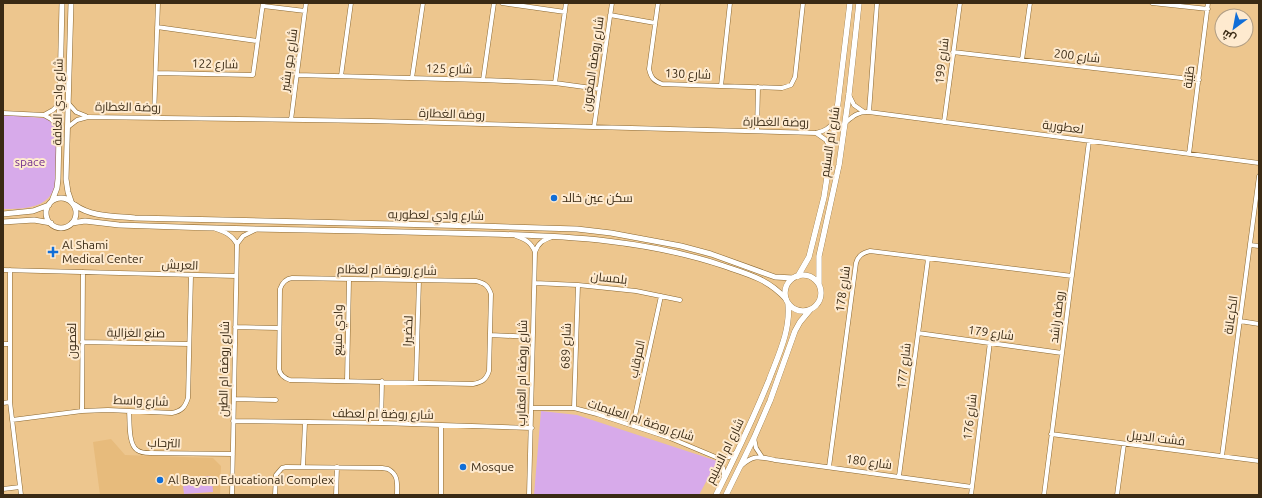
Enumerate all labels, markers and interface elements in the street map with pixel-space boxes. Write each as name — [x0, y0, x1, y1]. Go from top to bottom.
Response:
north arrow — [1214, 8, 1254, 48]
street label: شارع روضة المغرون — [579, 16, 608, 112]
text: ش — [1220, 27, 1238, 45]
street label: شارع جو بشير — [278, 28, 301, 93]
street label: شارع 199 — [932, 37, 953, 85]
street label: شارع 200 — [1053, 46, 1101, 67]
street label: شارع 122 — [192, 57, 238, 72]
street label: شارع وادي الغافة — [50, 58, 69, 146]
street label: شارع 125 — [426, 62, 472, 77]
street label: طَيْبَة — [1181, 65, 1197, 89]
street label: شارع 130 — [665, 66, 711, 83]
street label: روضة الغطارة — [95, 99, 161, 115]
street label: روضة الغطارة — [419, 106, 485, 122]
street label: شارع ام السنيم — [818, 106, 843, 178]
street label: روضة الغطارة — [743, 114, 809, 130]
street label: لعطورية — [1042, 118, 1084, 136]
park label: space — [15, 155, 45, 168]
place label: سكن عين خالد — [562, 191, 633, 205]
marker: سكن عين خالد — [549, 193, 559, 203]
street label: شارع وادي لعطوريه — [388, 207, 484, 226]
place label: Al Shami Medical Center — [62, 238, 144, 265]
marker: Al Shami Medical Center — [47, 246, 59, 258]
street label: العريش — [161, 257, 199, 273]
street label: شارع روضة ام لعظام — [337, 262, 437, 279]
street label: شارع 178 — [833, 265, 854, 313]
street label: بلمسان — [590, 269, 628, 287]
street label: روضة راشد — [1047, 290, 1067, 344]
street label: الكرعانة — [1221, 295, 1241, 335]
street label: وادي منيع — [331, 304, 348, 356]
street label: لخضيرا — [400, 315, 416, 347]
street label: شارع روضة ام العقارب — [514, 319, 531, 426]
street label: شارع روضة ام الطين — [216, 321, 233, 417]
street label: لغصون — [65, 323, 79, 359]
street label: شارع 689 — [558, 323, 575, 369]
street label: شارع 179 — [967, 323, 1015, 344]
street label: صنع الغزالية — [107, 325, 165, 342]
street label: المرقاب — [626, 339, 648, 379]
street label: شارع 177 — [894, 342, 915, 390]
street label: شارع واسط — [113, 393, 169, 410]
street label: شارع 176 — [960, 393, 981, 441]
street label: شارع روضة ام العليمات — [586, 396, 696, 445]
street label: شارع روضة ام لعطف — [332, 406, 434, 423]
street label: شارع ام السنيم — [703, 416, 748, 487]
street label: فشت الديبل — [1126, 428, 1186, 448]
street label: الترحاب — [147, 435, 181, 451]
street label: شارع 180 — [845, 452, 893, 473]
place label: Mosque — [471, 460, 514, 473]
marker: Mosque — [458, 462, 468, 472]
place label: Al Bayam Educational Complex — [168, 473, 334, 486]
marker: Al Bayam Educational Complex — [155, 475, 165, 485]

